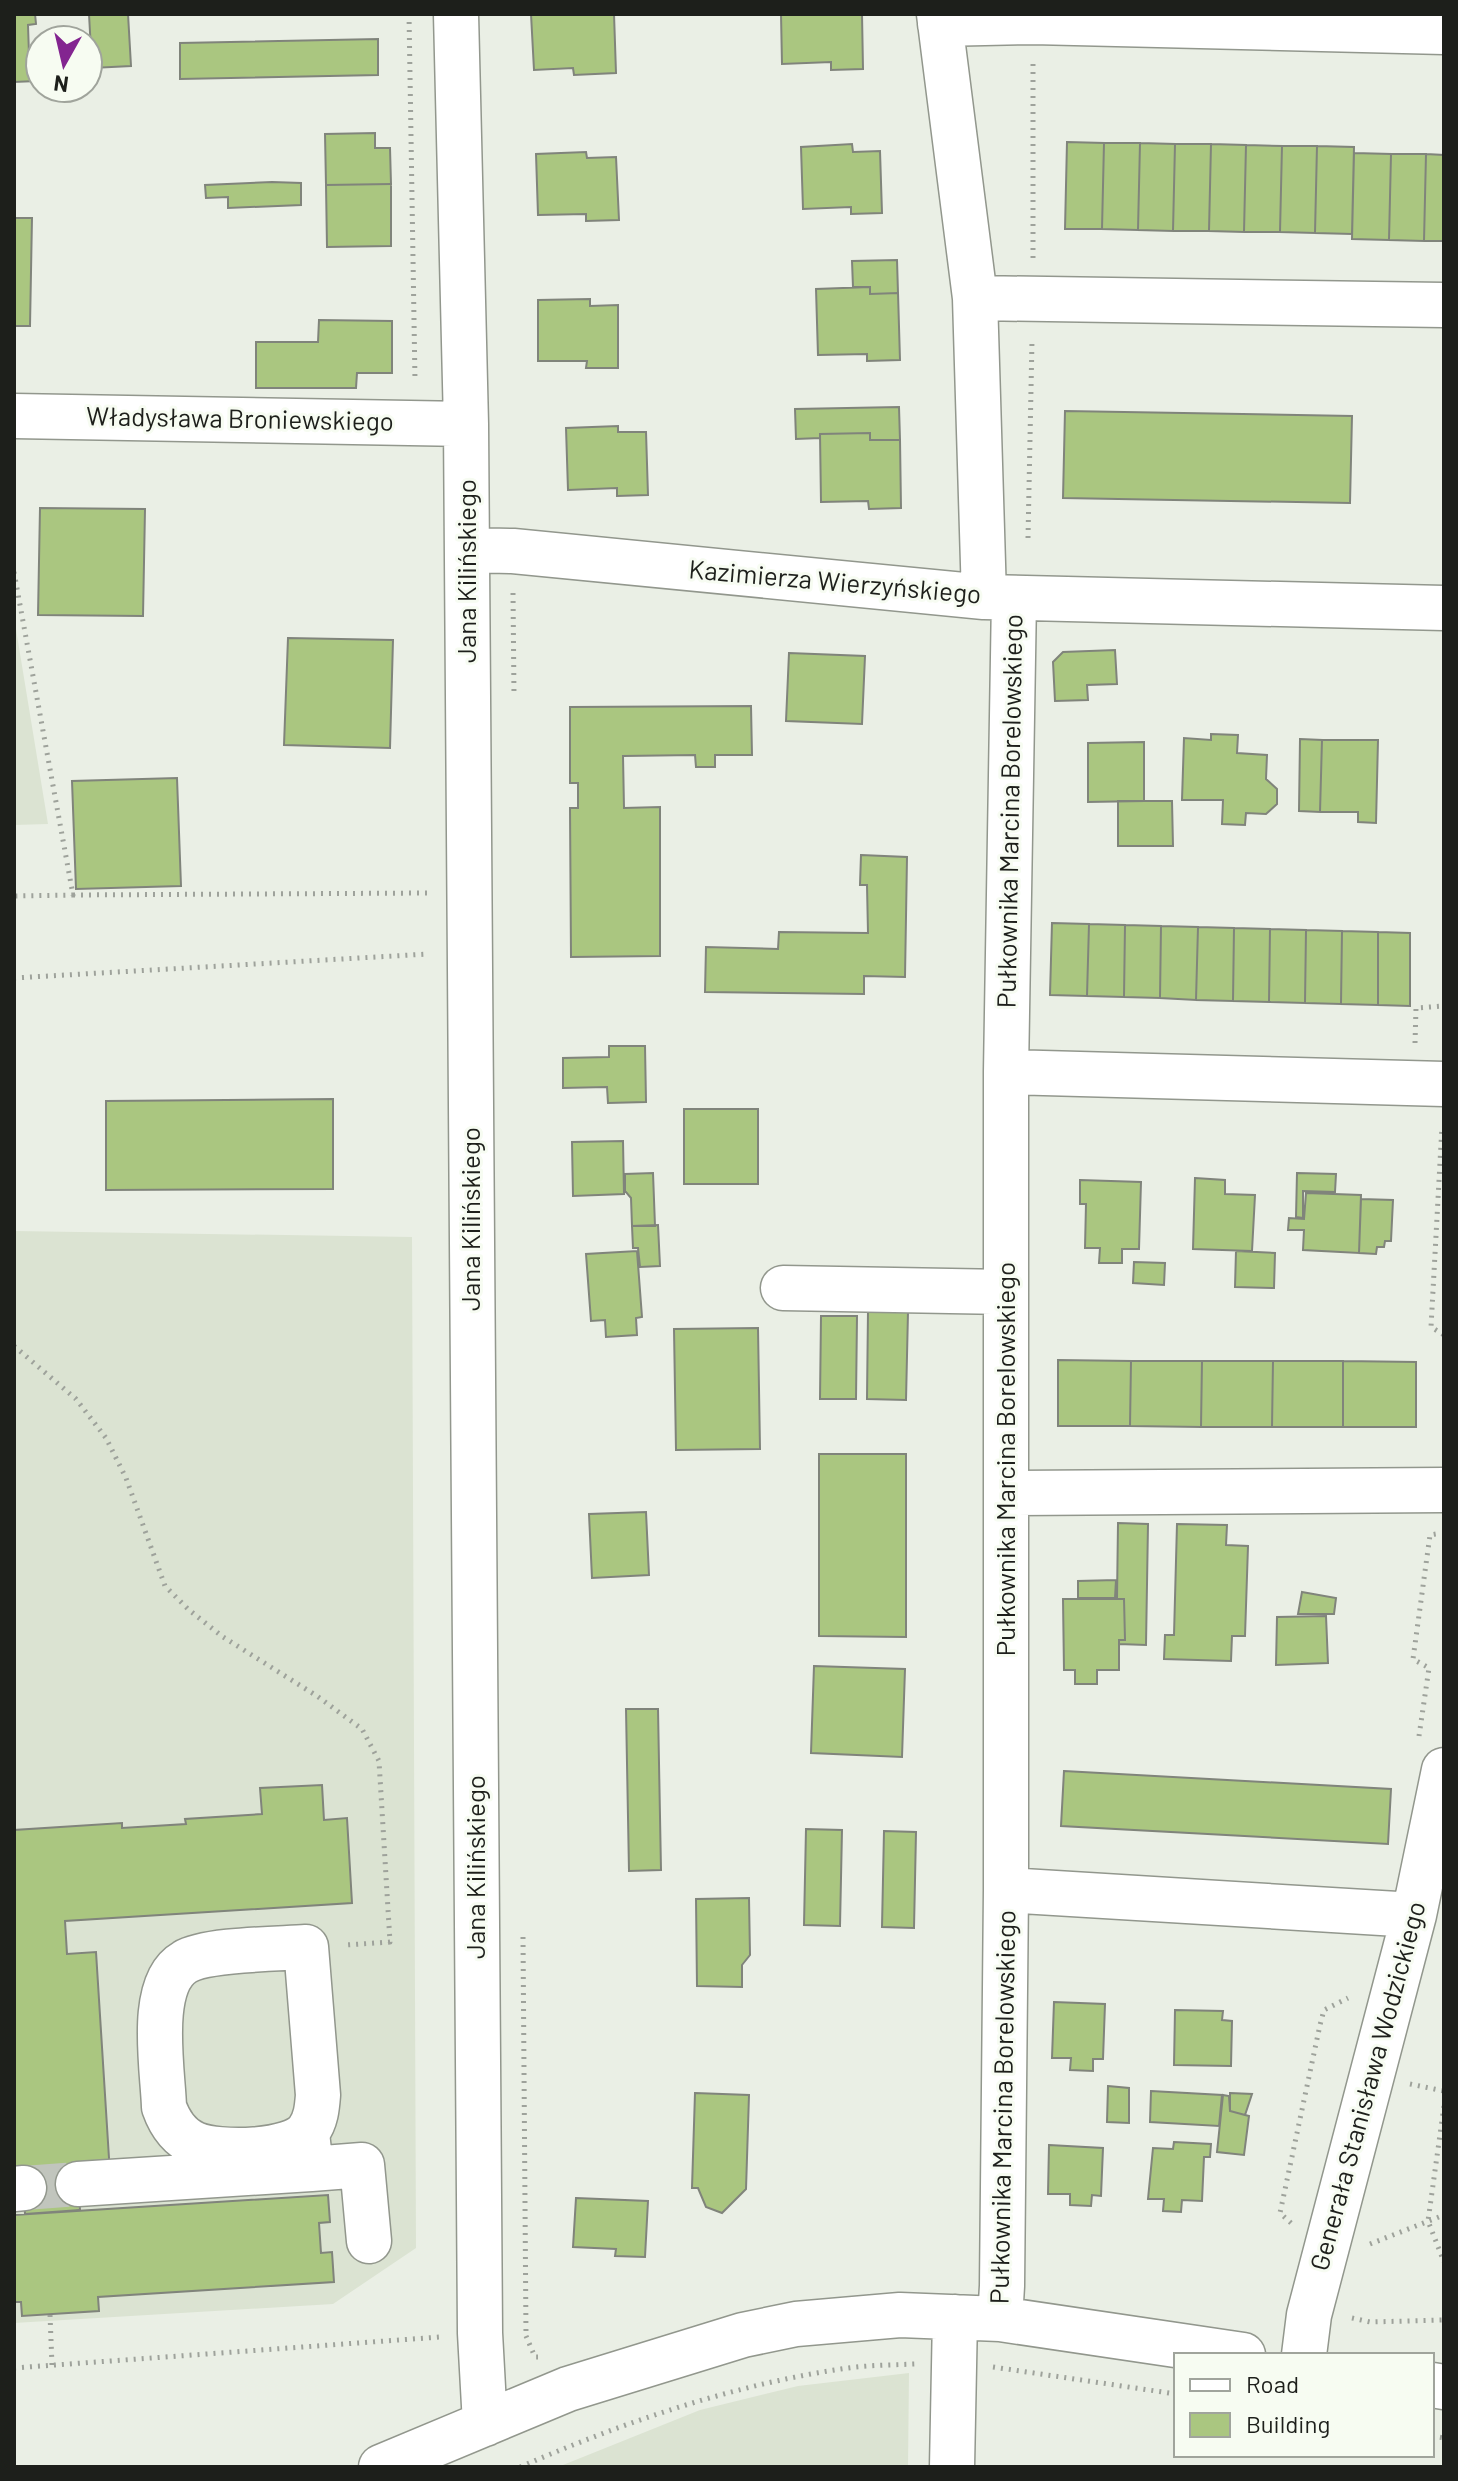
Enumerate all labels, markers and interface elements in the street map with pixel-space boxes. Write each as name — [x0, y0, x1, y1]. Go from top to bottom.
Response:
north arrow — [24, 24, 104, 104]
text: N — [52, 71, 70, 99]
street label: Władysława Broniewskiego — [86, 399, 394, 436]
street label: Jana Kilińskiego — [450, 479, 481, 663]
street label: Kazimierza Wierzyńskiego — [688, 552, 983, 609]
street label: Pułkownika Marcina Borelowskiego — [990, 614, 1027, 1008]
street label: Jana Kilińskiego — [454, 1127, 485, 1311]
street label: Pułkownika Marcina Borelowskiego — [989, 1262, 1020, 1656]
street label: Jana Kilińskiego — [459, 1775, 490, 1959]
street label: Generała Stanisława Wodzickiego — [1302, 1898, 1431, 2274]
street label: Pułkownika Marcina Borelowskiego — [983, 1910, 1020, 2304]
legend — [1174, 2353, 1434, 2457]
text: Road — [1246, 2369, 1299, 2398]
text: Building — [1246, 2409, 1330, 2438]

